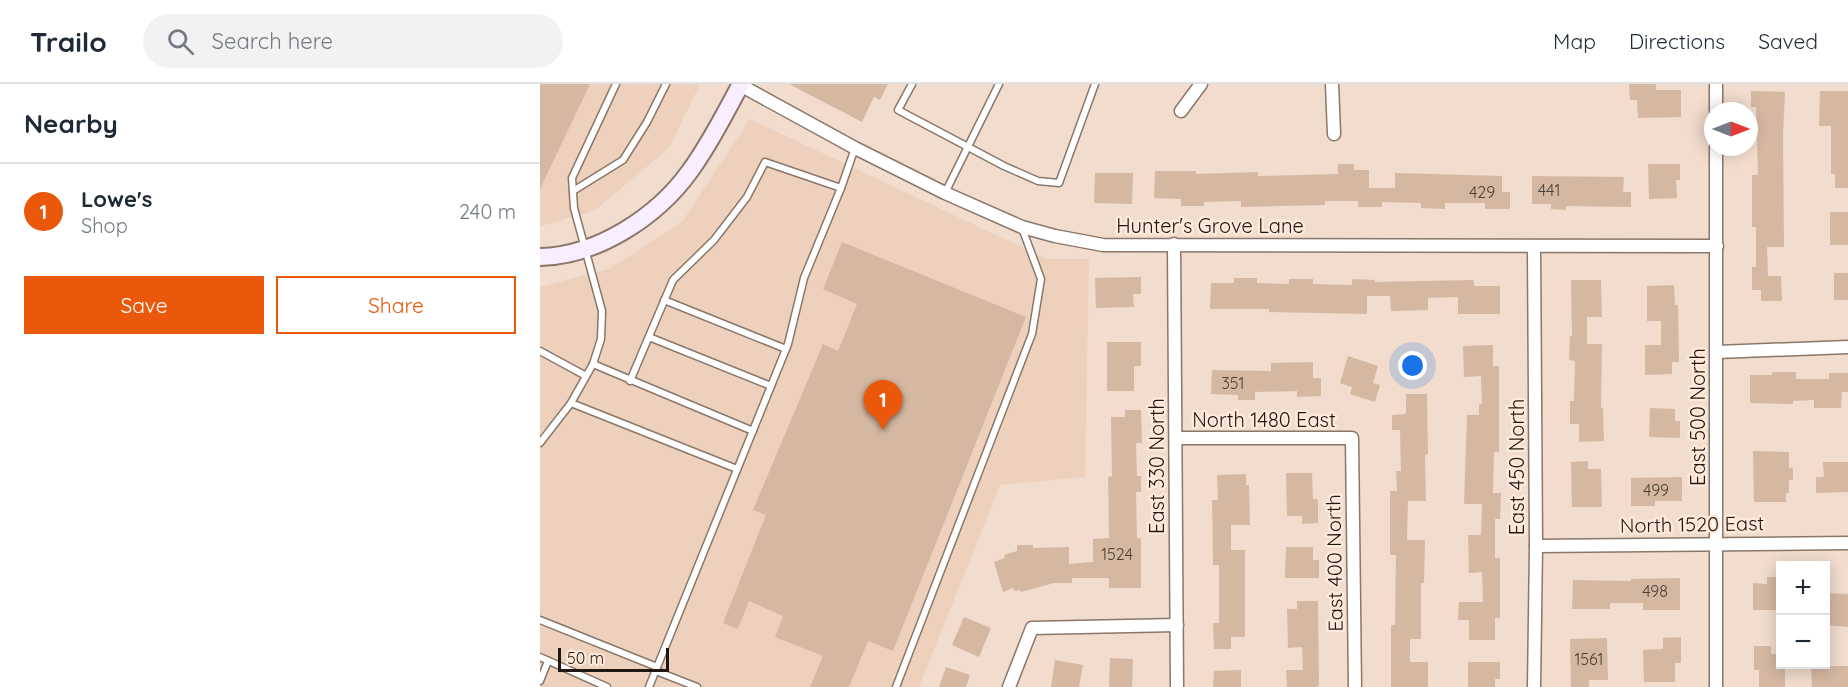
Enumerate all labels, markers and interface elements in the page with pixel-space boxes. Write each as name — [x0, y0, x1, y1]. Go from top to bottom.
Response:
search box — [143, 14, 563, 68]
text: Trailo — [30, 24, 107, 59]
icon: search — [164, 25, 197, 58]
text: Search here — [212, 27, 333, 55]
text: Map — [1553, 28, 1596, 54]
text: Directions — [1629, 28, 1725, 54]
text: Saved — [1758, 28, 1818, 54]
north arrow — [1704, 102, 1758, 156]
text: Nearby — [24, 107, 118, 140]
house number: 441 — [1538, 180, 1560, 200]
house number: 429 — [1469, 182, 1495, 202]
text: Lowe's — [81, 185, 152, 213]
text: 1 — [40, 199, 47, 224]
text: 240 m — [459, 199, 516, 224]
text: Shop — [81, 213, 128, 238]
street label: Hunter's Grove Lane — [1116, 213, 1304, 238]
button: Save — [24, 276, 264, 334]
button: Share — [276, 276, 516, 334]
street label: East 500 North — [1685, 348, 1710, 486]
your location — [1398, 351, 1427, 380]
house number: 351 — [1221, 373, 1245, 393]
pin: 1 — [864, 380, 902, 430]
street label: East 330 North — [1144, 398, 1169, 534]
street label: East 450 North — [1504, 399, 1529, 535]
street label: North 1480 East — [1192, 407, 1336, 432]
house number: 499 — [1643, 480, 1669, 500]
street label: East 400 North — [1320, 494, 1348, 632]
street label: North 1520 East — [1620, 510, 1765, 538]
house number: 1524 — [1101, 544, 1133, 564]
map controls — [1776, 561, 1830, 669]
button: + — [1776, 561, 1830, 615]
house number: 498 — [1642, 581, 1668, 601]
button: − — [1776, 615, 1830, 669]
scale bar — [558, 645, 669, 672]
text: 50 m — [567, 648, 604, 668]
house number: 1561 — [1574, 649, 1604, 669]

